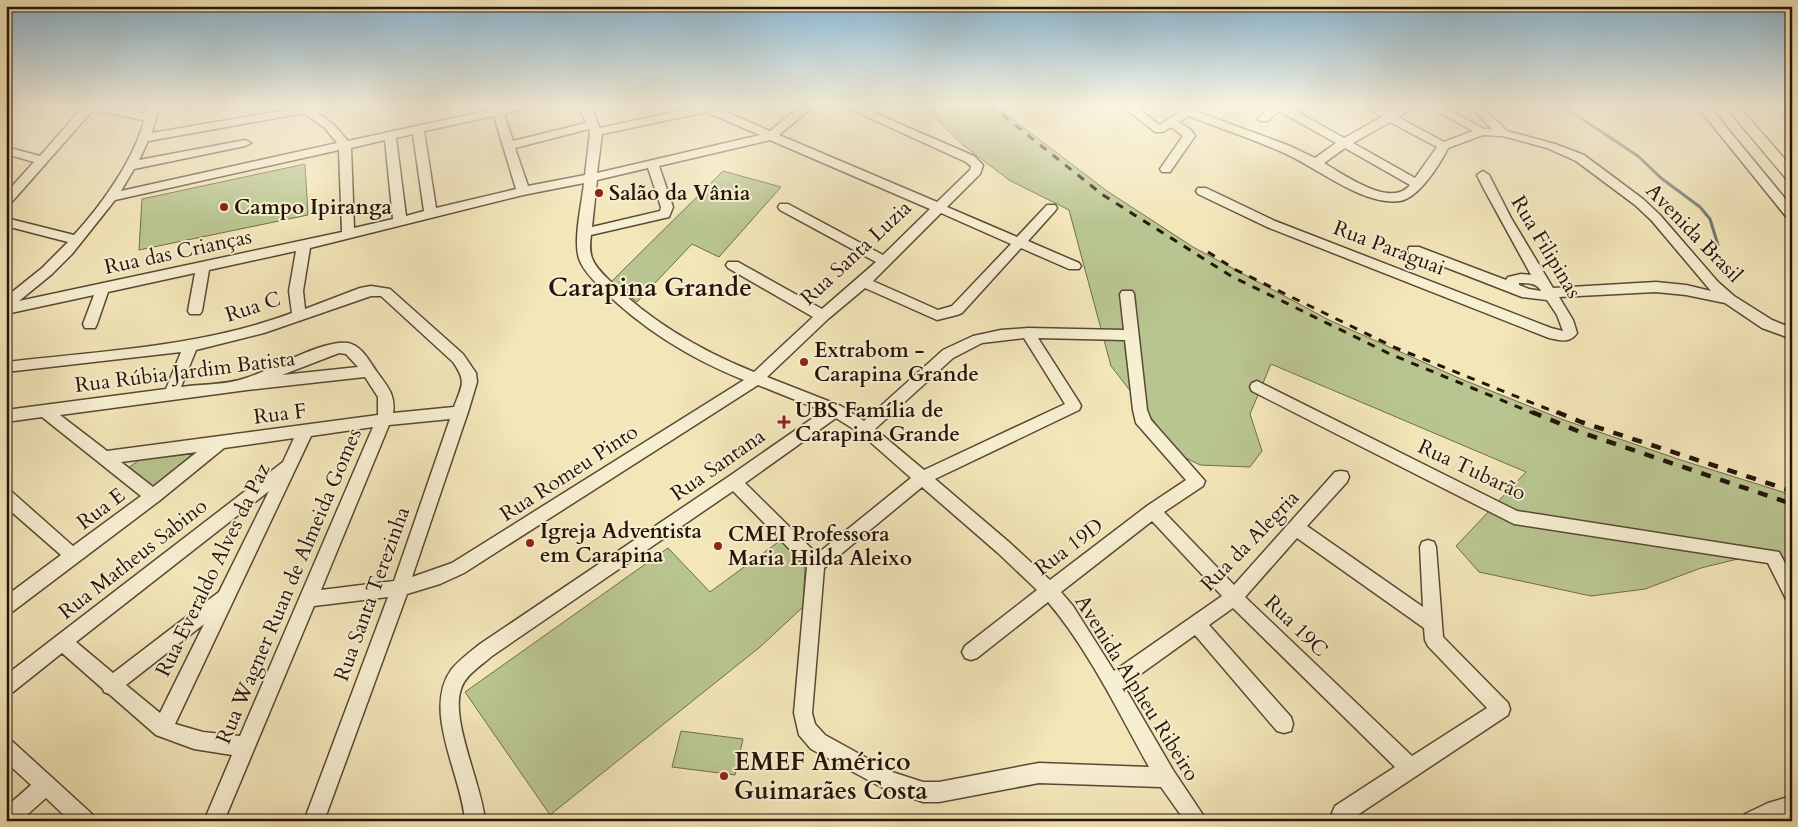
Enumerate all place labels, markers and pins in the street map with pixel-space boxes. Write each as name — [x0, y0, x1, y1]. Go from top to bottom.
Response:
place label: Salão da Vânia — [609, 179, 751, 208]
marker: Salão da Vânia — [593, 187, 605, 199]
place label: Campo Ipiranga — [234, 193, 393, 222]
marker: Campo Ipiranga — [218, 201, 230, 213]
place label: Extrabom - Carapina Grande — [814, 336, 979, 389]
marker: Extrabom - Carapina Grande — [798, 356, 810, 368]
place label: UBS Família de Carapina Grande — [795, 396, 960, 449]
marker: UBS Família de Carapina Grande — [777, 415, 791, 429]
place label: Igreja Adventista em Carapina — [540, 517, 702, 570]
place label: CMEI Professora Maria Hilda Aleixo — [728, 520, 912, 573]
marker: Igreja Adventista em Carapina — [524, 537, 536, 549]
marker: CMEI Professora Maria Hilda Aleixo — [712, 540, 724, 552]
place label: EMEF Américo Guimarães Costa — [734, 745, 928, 808]
marker: EMEF Américo Guimarães Costa — [718, 770, 730, 782]

